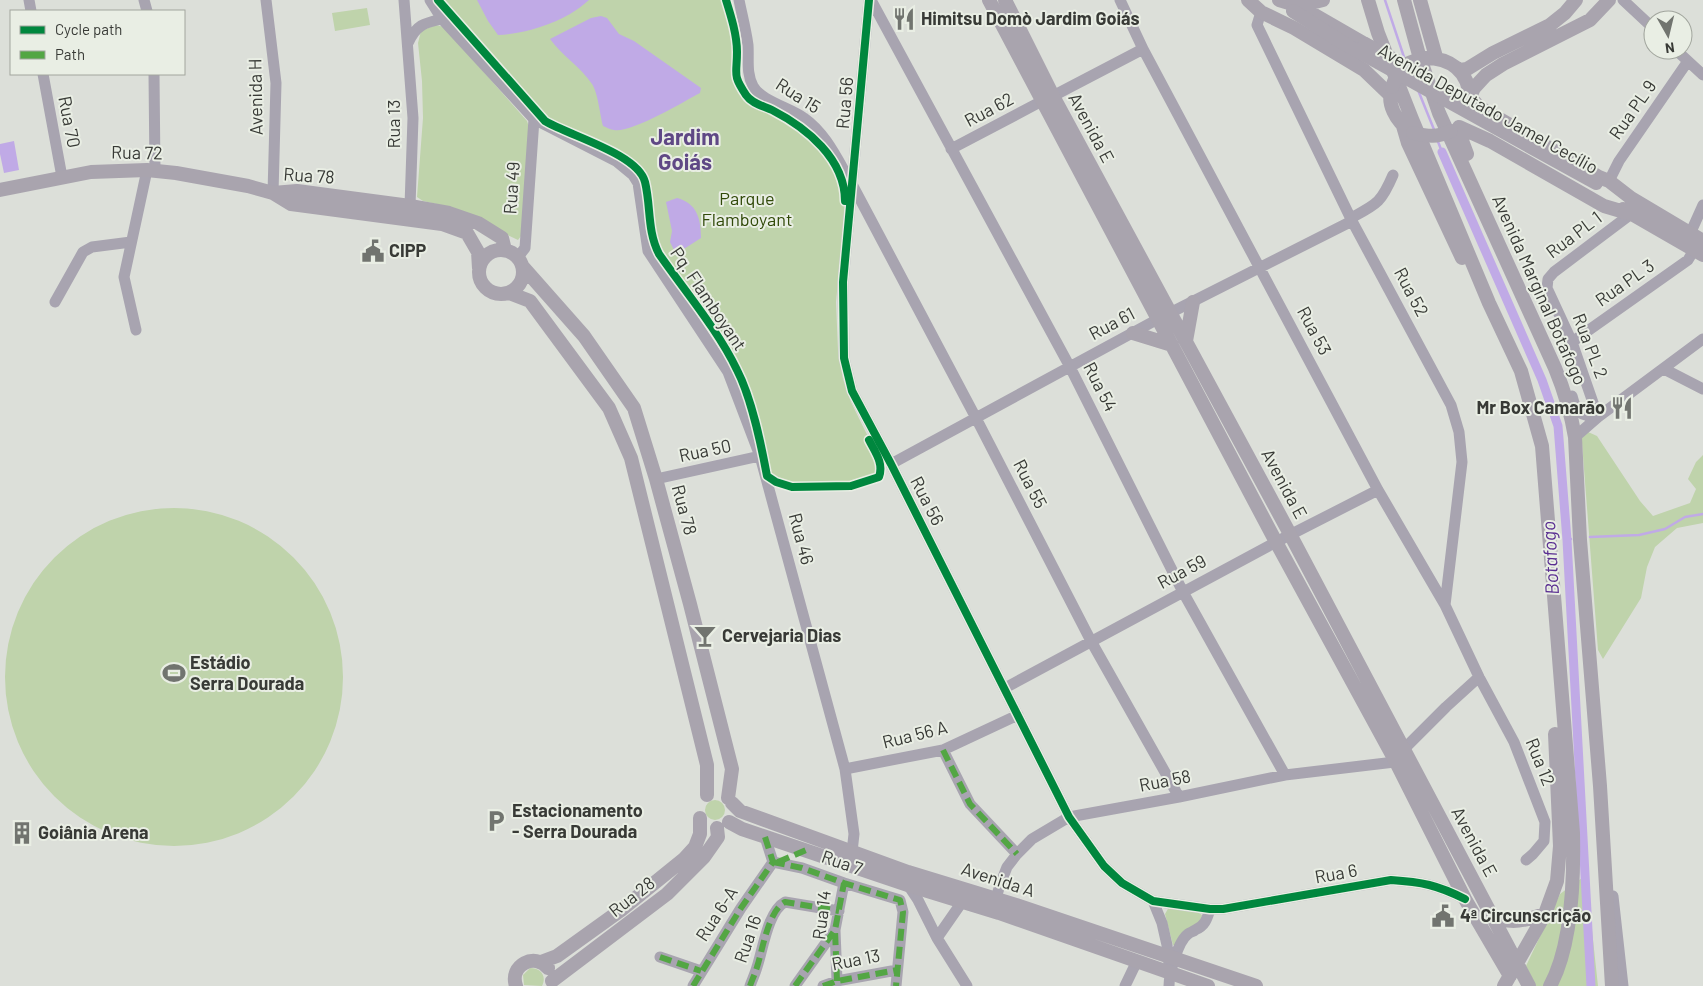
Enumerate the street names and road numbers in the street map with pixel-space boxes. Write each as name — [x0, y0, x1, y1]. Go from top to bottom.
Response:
street label: Avenida Deputado Jamel Cecílio — [1375, 38, 1602, 178]
street label: Avenida H — [243, 58, 267, 136]
street label: Rua 15 — [772, 73, 825, 118]
street label: Rua 56 — [831, 76, 857, 130]
street label: Rua PL 9 — [1604, 76, 1661, 143]
street label: Rua 62 — [960, 87, 1017, 131]
street label: Avenida E — [1064, 89, 1119, 166]
street label: Rua 70 — [54, 94, 86, 150]
street label: Rua 13 — [382, 99, 404, 149]
street label: Rua 72 — [111, 141, 163, 163]
street label: Rua 49 — [498, 161, 524, 215]
street label: Rua 78 — [283, 162, 335, 188]
street label: Avenida Marginal Botafogo — [1488, 191, 1592, 388]
street label: Rua PL 1 — [1541, 206, 1606, 262]
street label: Pq. Flamboyant — [666, 242, 752, 354]
street label: Rua PL 3 — [1591, 254, 1658, 310]
street label: Rua 52 — [1390, 263, 1434, 320]
street label: Rua 61 — [1085, 302, 1138, 344]
street label: Rua 53 — [1293, 302, 1337, 359]
street label: Rua PL 2 — [1569, 310, 1613, 381]
street label: Rua 54 — [1079, 358, 1123, 415]
street label: Rua 50 — [677, 434, 733, 466]
street label: Avenida E — [1257, 445, 1312, 522]
street label: Rua 55 — [1009, 455, 1052, 512]
street label: Rua 56 — [906, 472, 949, 529]
street label: Rua 78 — [668, 482, 702, 537]
street label: Rua 46 — [785, 510, 819, 567]
street label: Rua 59 — [1153, 549, 1210, 593]
street label: Rua 56 A — [880, 715, 950, 753]
street label: Rua 12 — [1521, 735, 1560, 789]
street label: Rua 58 — [1137, 764, 1192, 796]
street label: Avenida E — [1447, 803, 1502, 880]
street label: Rua 7 — [819, 845, 866, 879]
street label: Avenida A — [959, 857, 1038, 901]
street label: Rua 6 — [1313, 858, 1359, 888]
street label: Rua 28 — [604, 871, 659, 921]
street label: Rua 6-A — [690, 882, 742, 945]
street label: Rua 14 — [807, 889, 835, 941]
street label: Rua 16 — [729, 912, 765, 965]
street label: Rua 13 — [830, 944, 882, 974]

